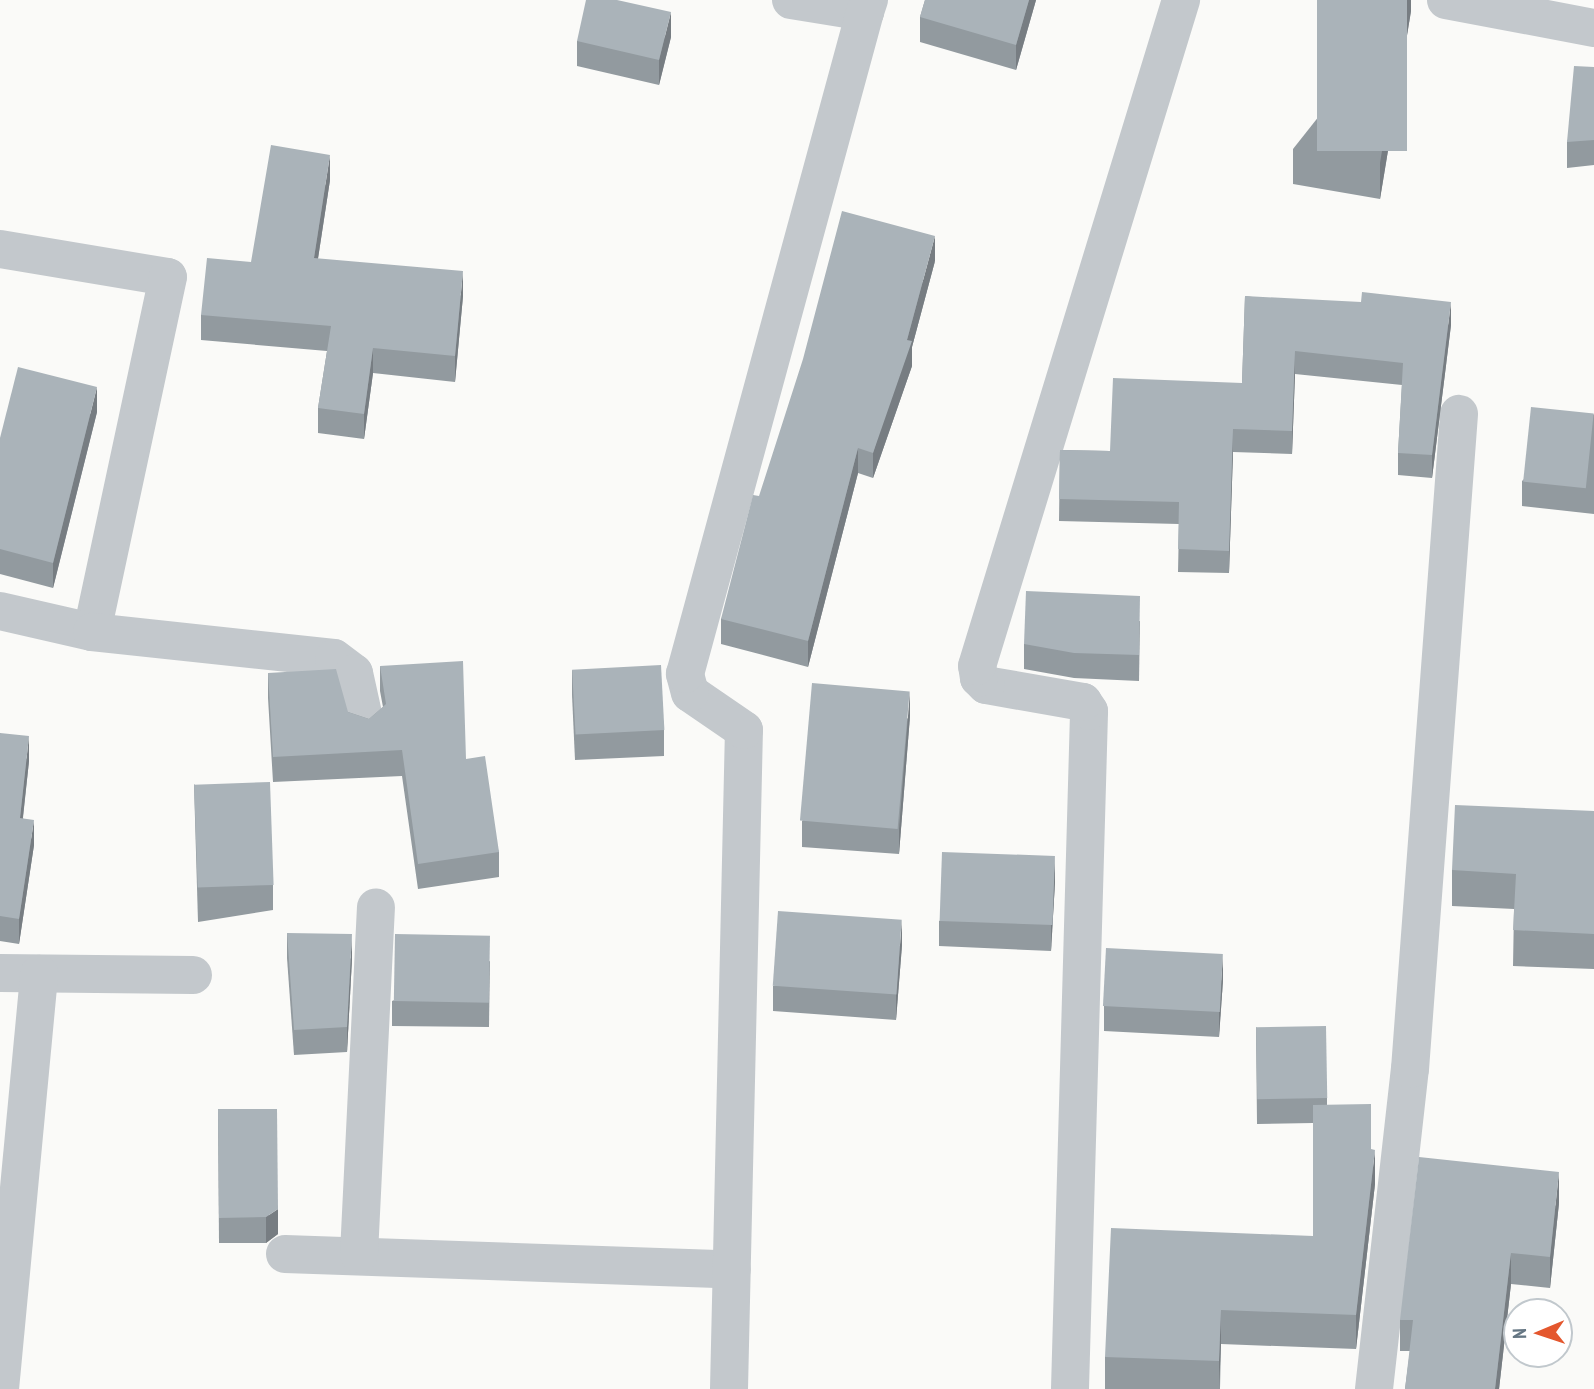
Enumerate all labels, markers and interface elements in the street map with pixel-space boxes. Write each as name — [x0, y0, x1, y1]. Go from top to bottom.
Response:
north arrow — [1503, 1298, 1573, 1368]
text: N — [1507, 1328, 1531, 1339]

